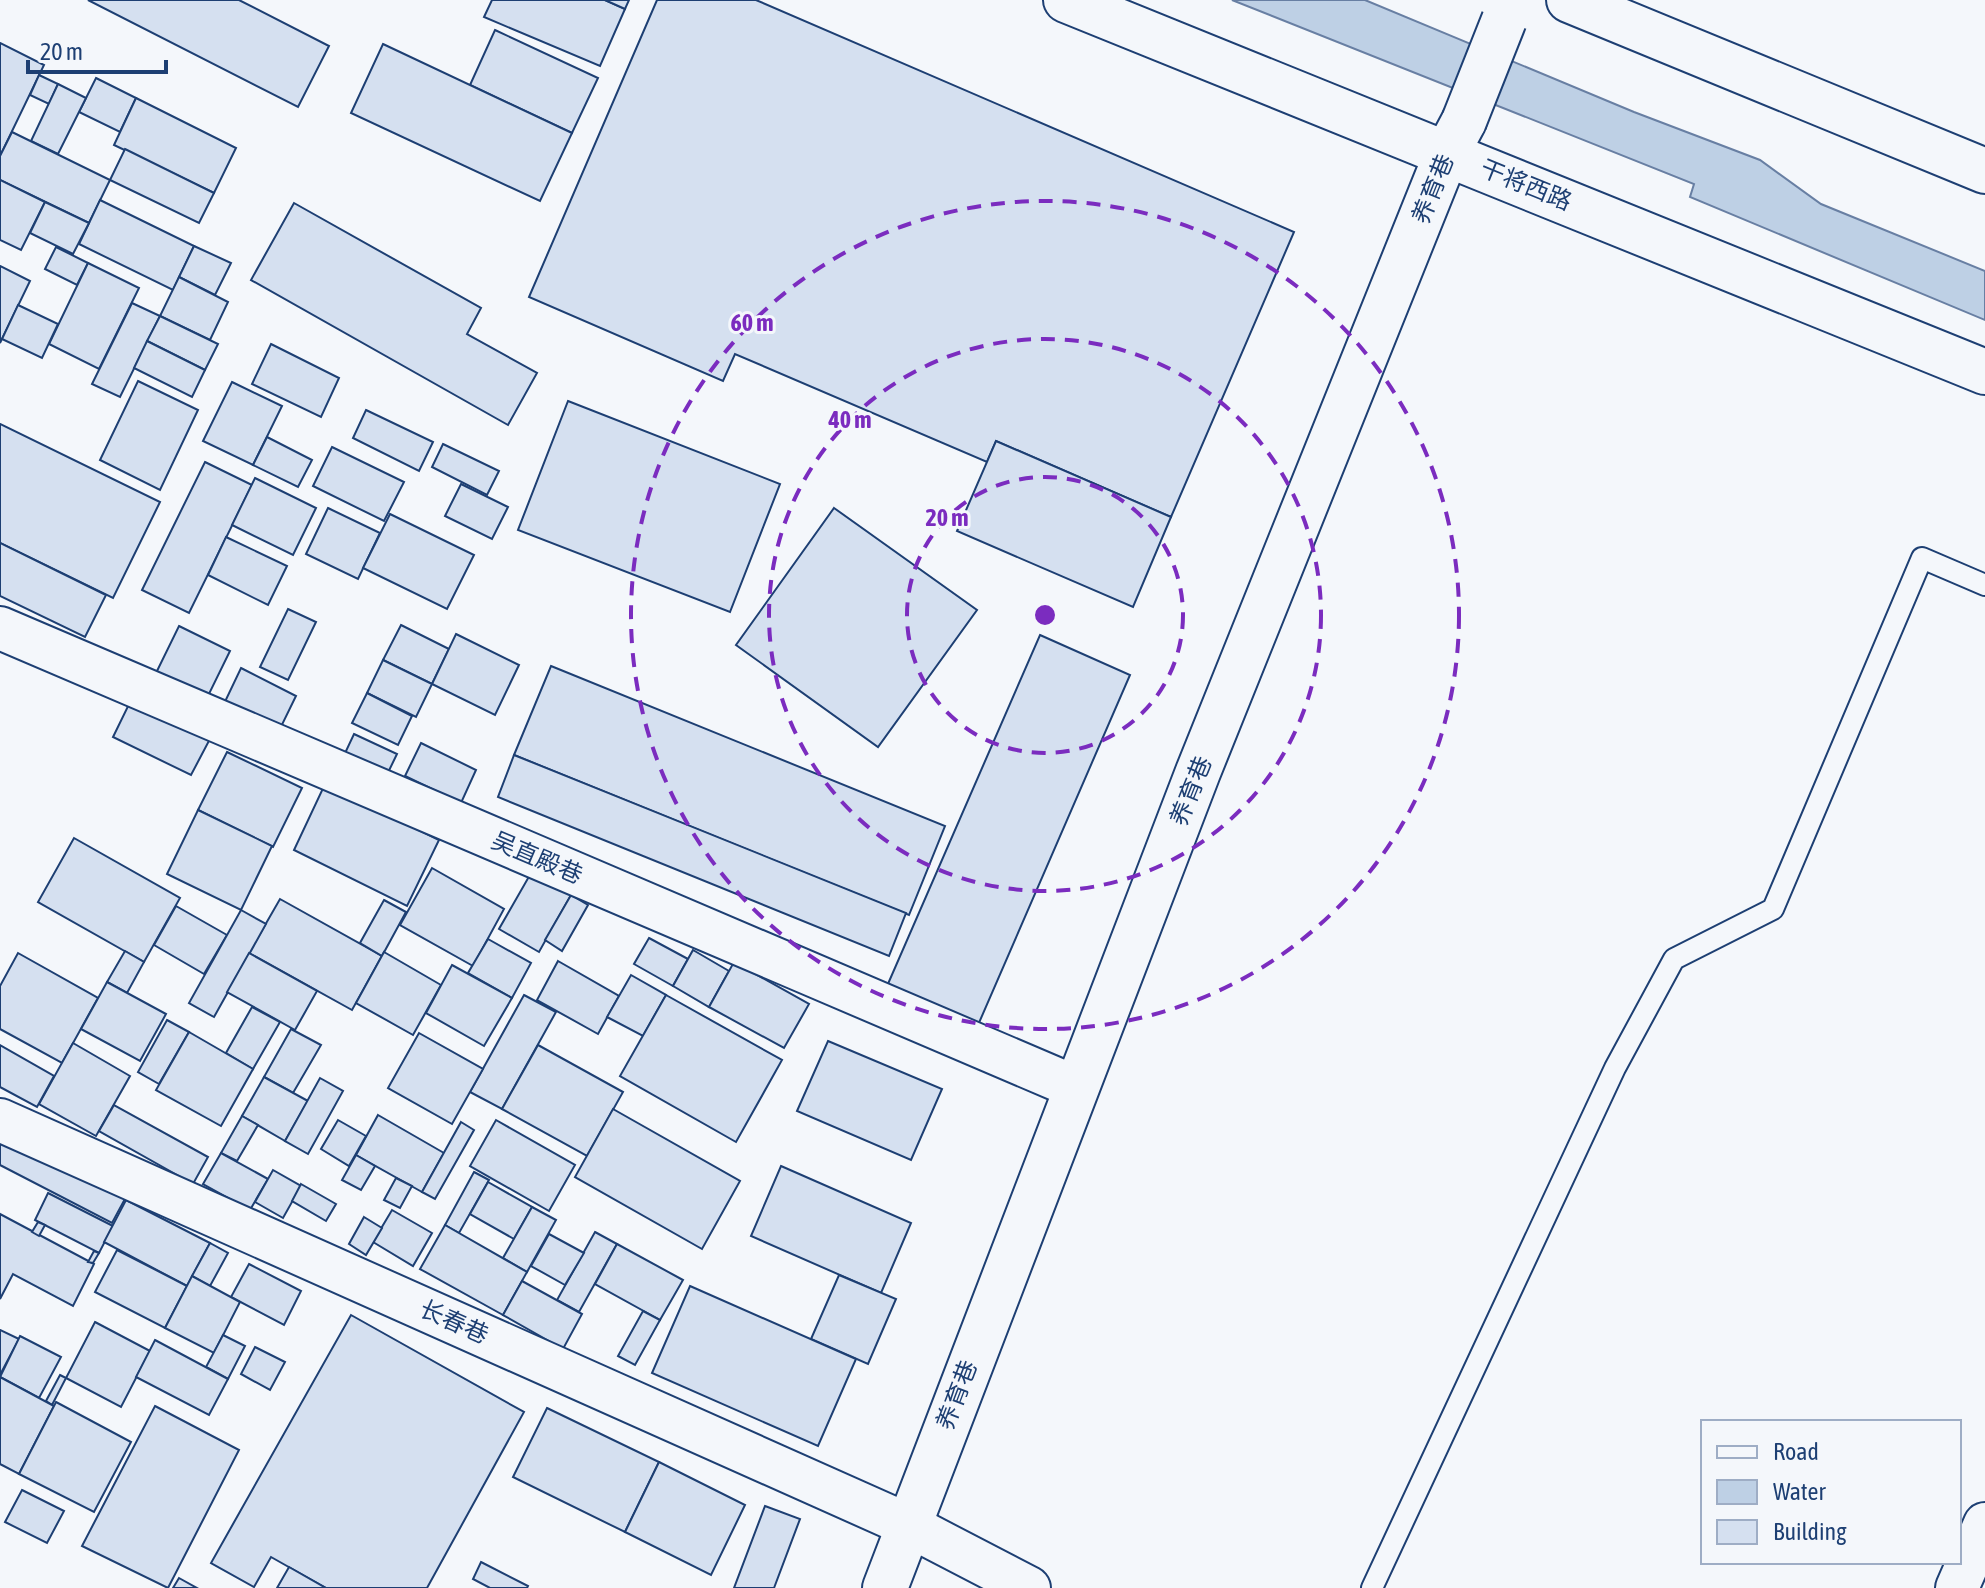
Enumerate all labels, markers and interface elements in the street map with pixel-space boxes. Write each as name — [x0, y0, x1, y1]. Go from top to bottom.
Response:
scale bar — [28, 24, 166, 74]
text: 20 m — [40, 38, 83, 65]
street label: 养育巷 — [1407, 150, 1459, 227]
street label: 干将西路 — [1477, 154, 1576, 215]
text: 60 m — [730, 309, 774, 336]
text: 40 m — [827, 406, 872, 433]
text: 20 m — [925, 504, 969, 531]
centre of rings — [1031, 601, 1059, 629]
street label: 养育巷 — [1165, 752, 1217, 829]
street label: 吴直殿巷 — [488, 826, 587, 889]
street label: 长春巷 — [416, 1295, 493, 1349]
street label: 养育巷 — [931, 1356, 982, 1433]
legend — [1701, 1420, 1961, 1564]
text: Road — [1773, 1438, 1819, 1465]
text: Water — [1773, 1478, 1826, 1505]
text: Building — [1773, 1518, 1847, 1545]

